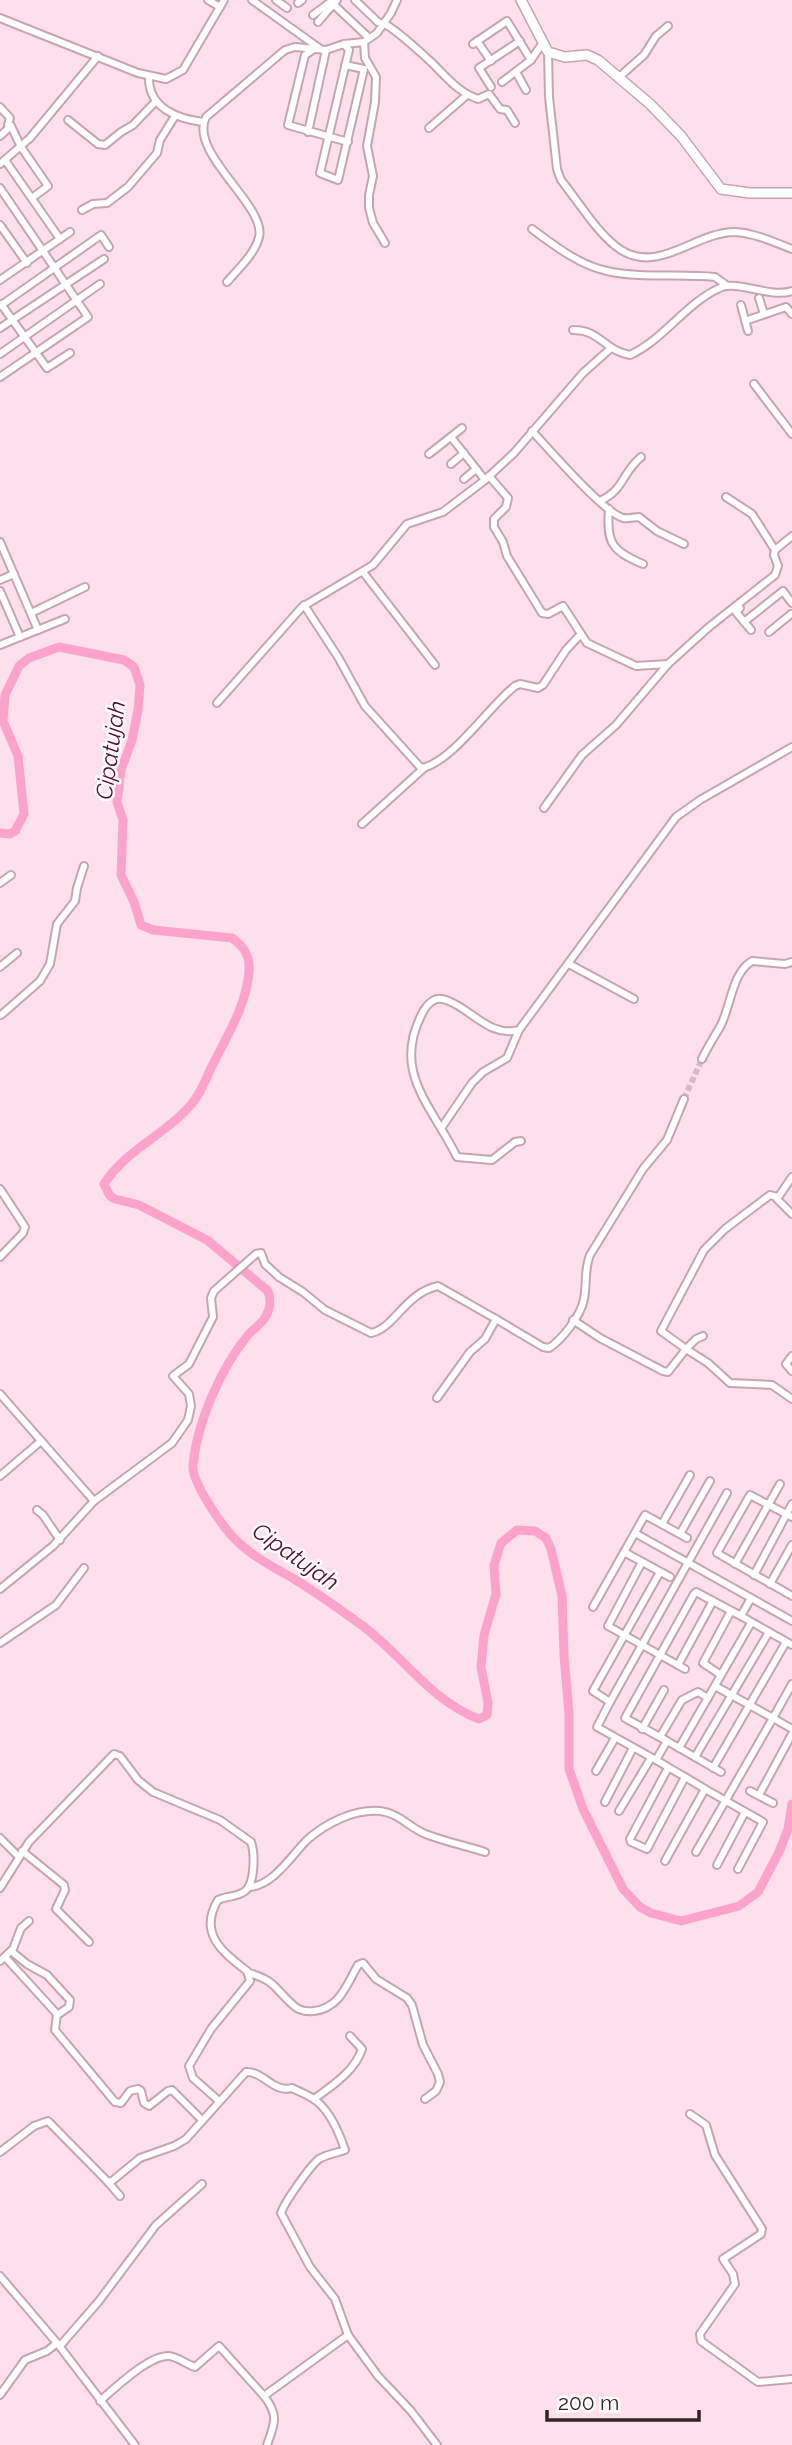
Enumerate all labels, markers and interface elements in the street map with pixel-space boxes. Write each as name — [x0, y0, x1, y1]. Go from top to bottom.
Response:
water label: Cipatujah — [90, 699, 130, 801]
water label: Cipatujah — [248, 1516, 344, 1596]
scale bar — [547, 2378, 699, 2422]
text: 200 m — [558, 2390, 619, 2415]

